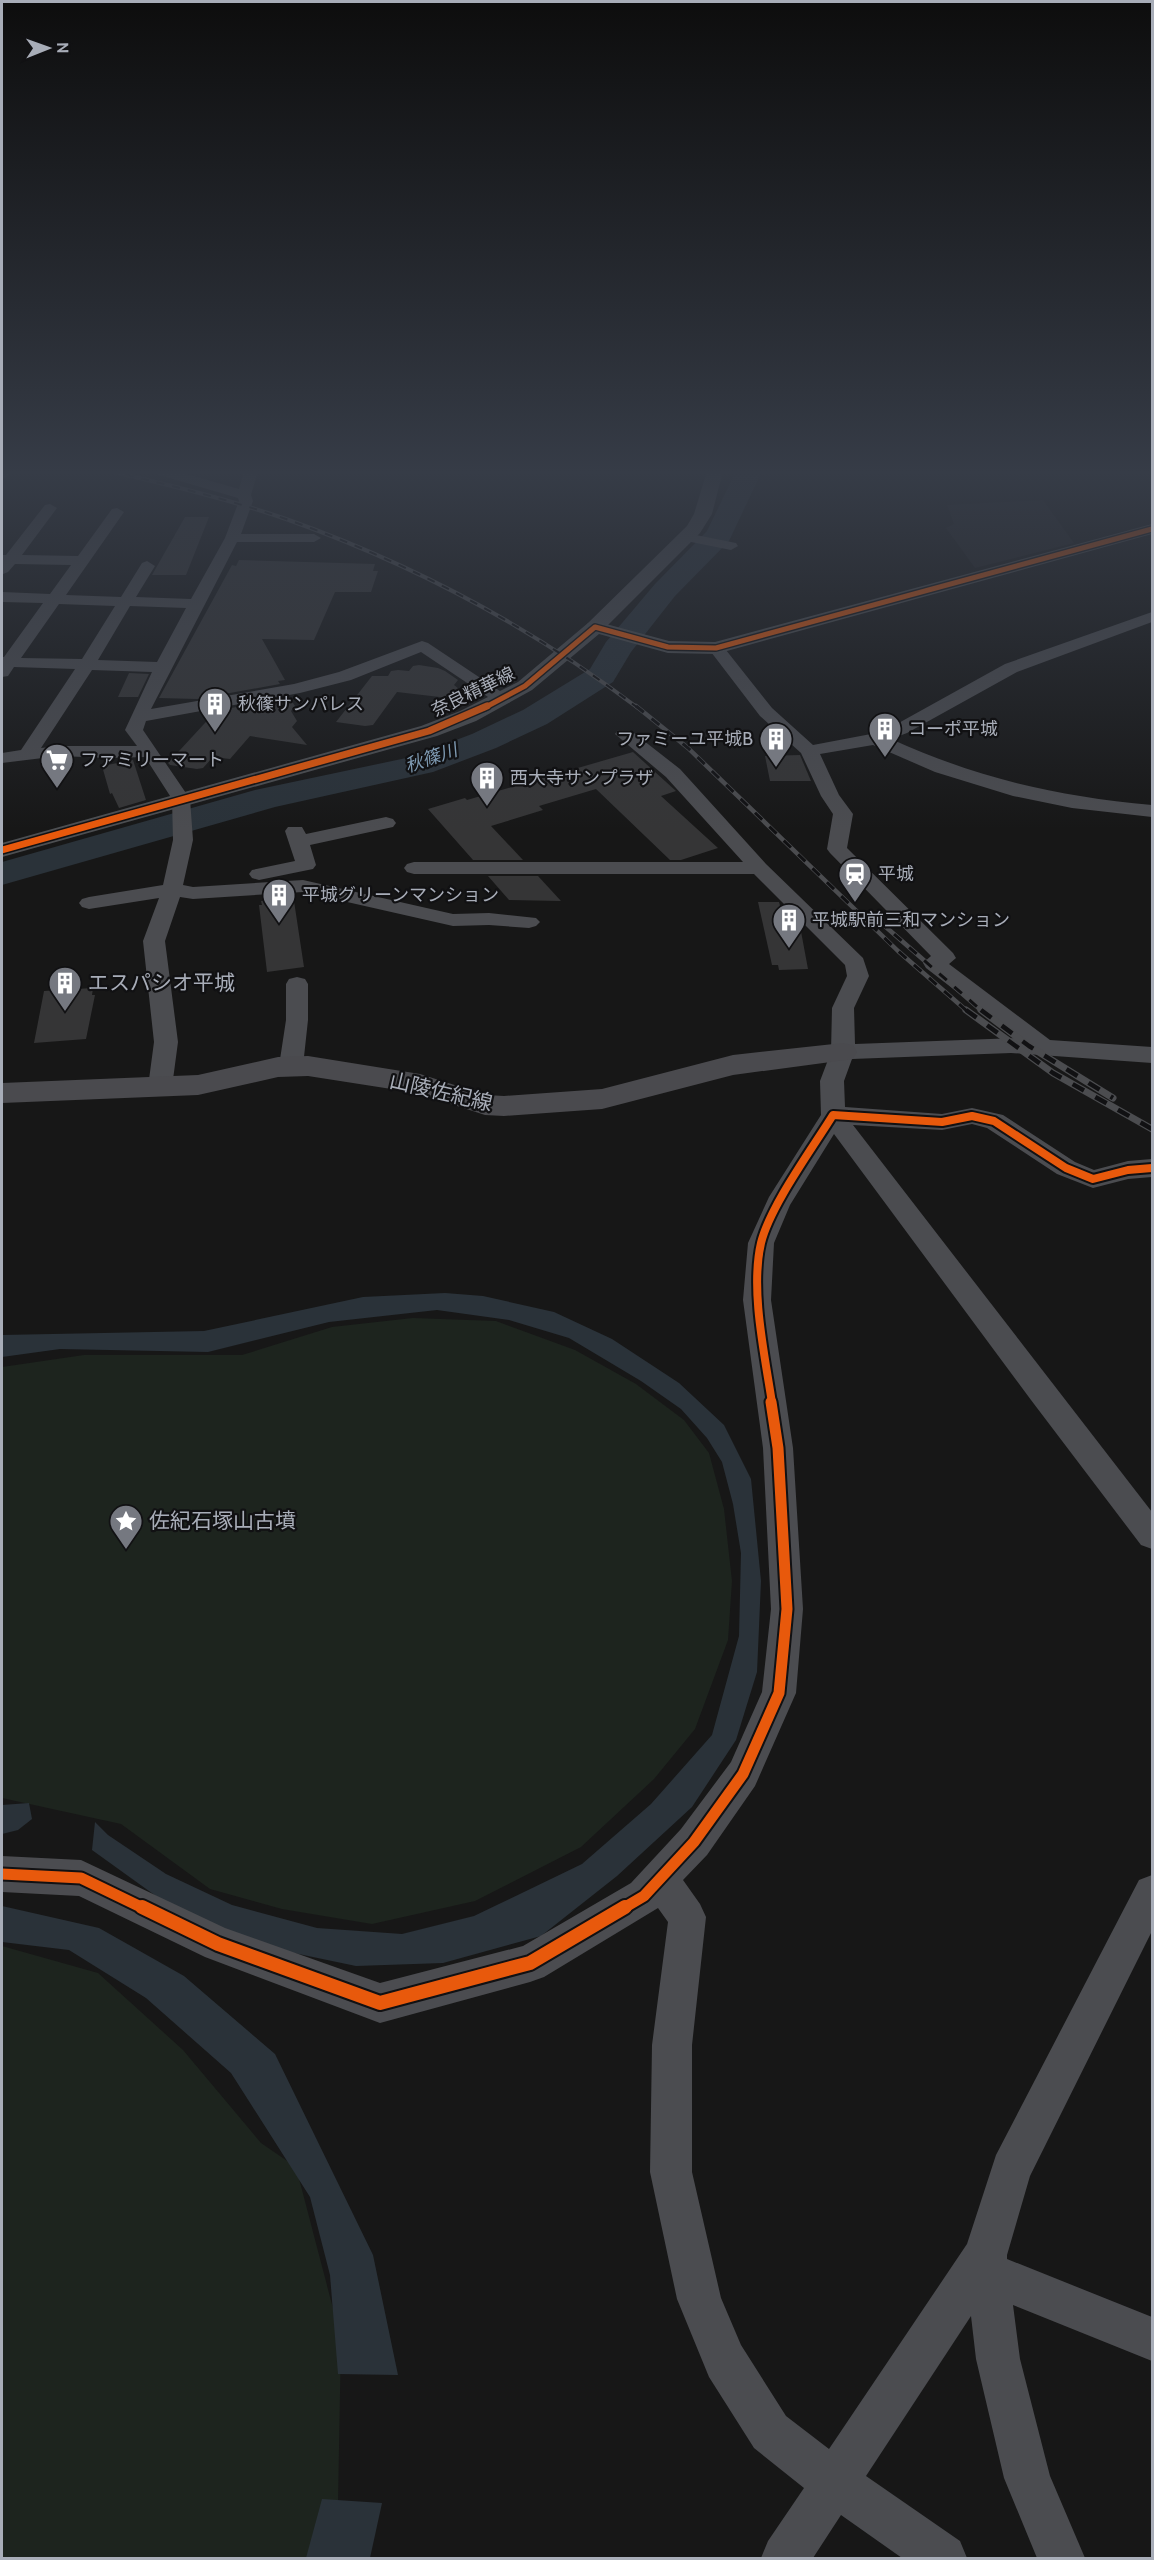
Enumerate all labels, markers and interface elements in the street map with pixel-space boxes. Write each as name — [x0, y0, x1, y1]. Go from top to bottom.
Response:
north arrow — [18, 18, 78, 78]
text: N — [53, 42, 72, 54]
street label: 奈良精華線 — [428, 662, 518, 722]
building icon: 秋篠サンパレス — [197, 686, 233, 733]
place label: 秋篠サンパレス — [238, 693, 364, 715]
building icon: コーポ平城 — [867, 711, 903, 758]
place label: コーポ平城 — [908, 718, 998, 740]
building icon: ファミーユ平城B — [758, 721, 794, 768]
place label: ファミーユ平城B — [616, 728, 753, 750]
water label: 秋篠川 — [402, 738, 462, 777]
supermarket icon: ファミリーマート — [39, 742, 75, 789]
place label: ファミリーマート — [80, 749, 224, 771]
building icon: 西大寺サンプラザ — [469, 760, 505, 807]
place label: 西大寺サンプラザ — [510, 767, 653, 789]
station icon: 平城 — [837, 856, 873, 903]
place label: 平城 — [878, 863, 914, 885]
building icon: 平城グリーンマンション — [261, 877, 297, 924]
place label: 平城グリーンマンション — [302, 884, 499, 906]
building icon: 平城駅前三和マンション — [771, 902, 807, 949]
place label: 平城駅前三和マンション — [812, 909, 1010, 931]
building icon: エスパシオ平城 — [47, 965, 83, 1012]
place label: エスパシオ平城 — [88, 970, 235, 995]
street label: 山陵佐紀線 — [387, 1068, 495, 1116]
place icon: 佐紀石塚山古墳 — [108, 1503, 144, 1550]
place label: 佐紀石塚山古墳 — [149, 1508, 296, 1533]

